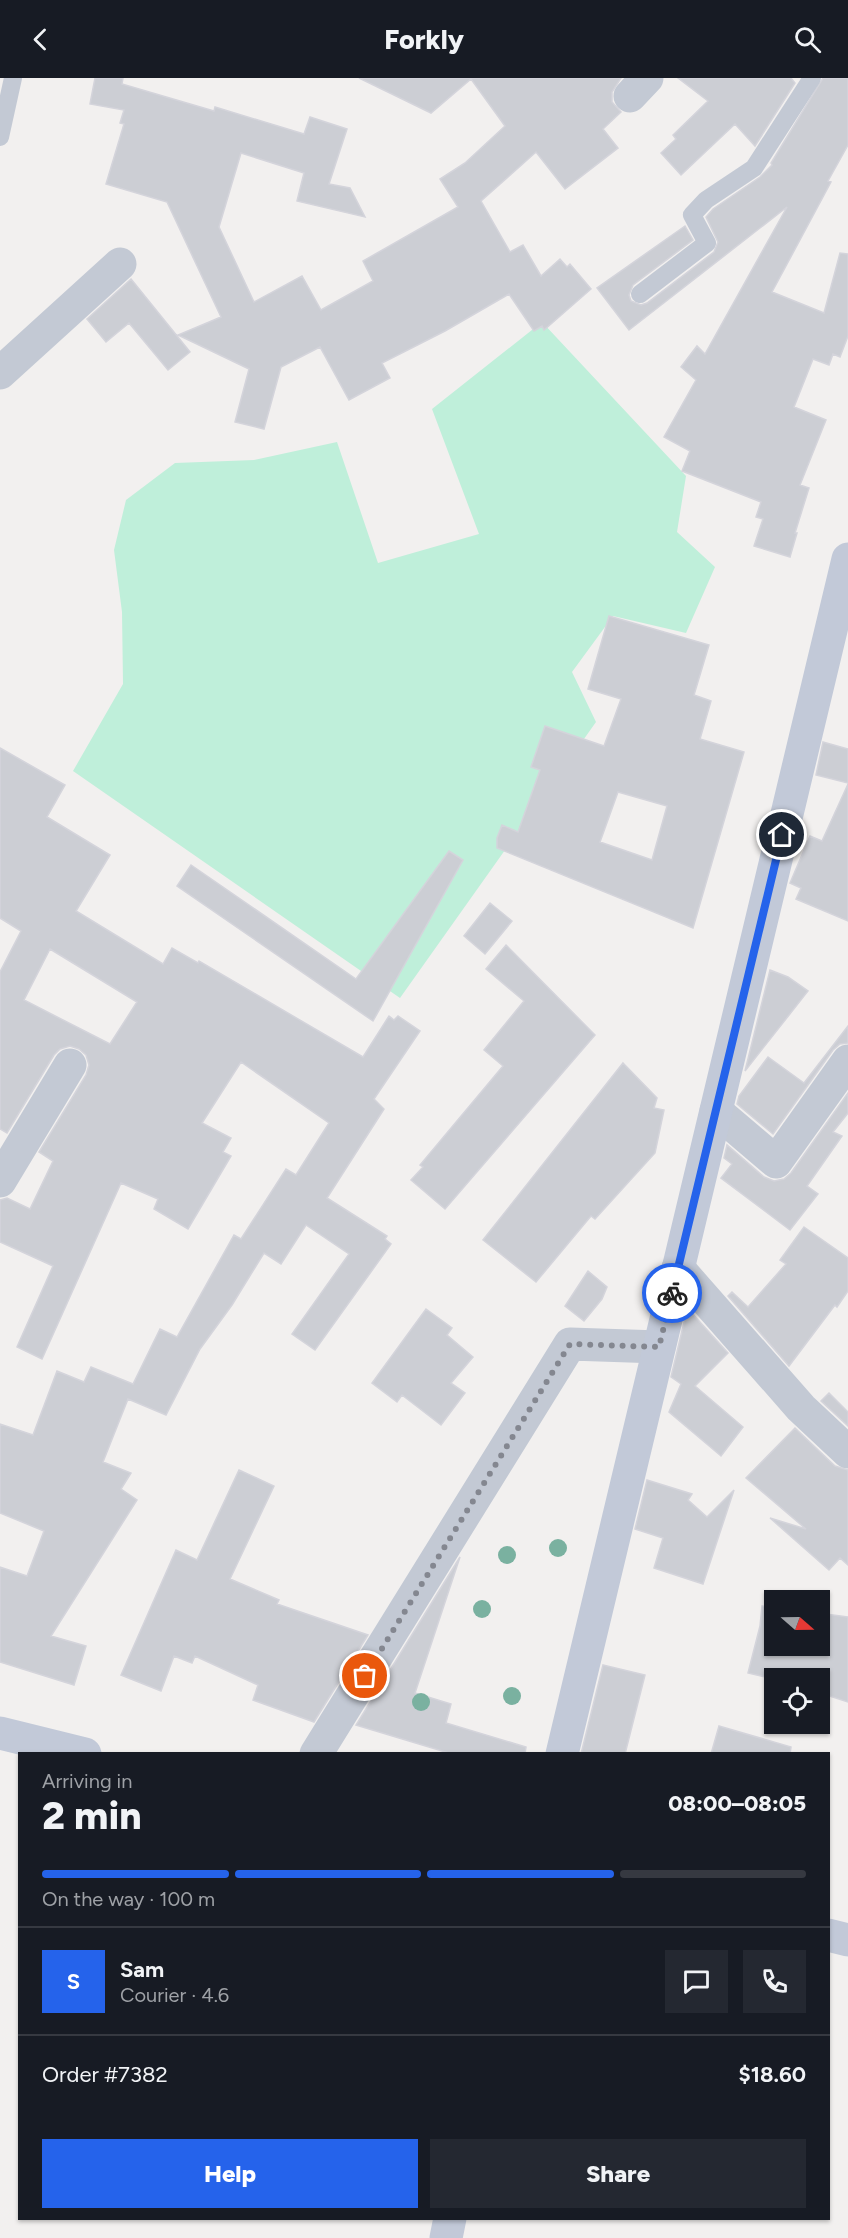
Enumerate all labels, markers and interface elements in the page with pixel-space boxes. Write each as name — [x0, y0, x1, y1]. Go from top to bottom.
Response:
icon: back — [24, 23, 57, 56]
text: Forkly — [384, 23, 464, 56]
icon: search — [791, 23, 824, 56]
pin — [756, 809, 807, 860]
icon: home — [765, 818, 798, 851]
courier — [642, 1263, 702, 1323]
icon: bike — [656, 1277, 689, 1310]
north arrow — [764, 1590, 830, 1656]
map controls — [764, 1590, 830, 1734]
pin — [339, 1650, 390, 1701]
icon: bag — [348, 1659, 381, 1692]
button: locate — [764, 1668, 830, 1734]
text: Arriving in — [42, 1769, 132, 1793]
text: 08:00–08:05 — [668, 1790, 806, 1817]
text: 2 min — [42, 1792, 142, 1839]
text: On the way · 100 m — [42, 1887, 215, 1911]
button: chat — [665, 1950, 728, 2013]
button: phone — [743, 1950, 806, 2013]
text: Sam — [120, 1956, 164, 1983]
text: S — [67, 1968, 80, 1995]
text: Courier · 4.6 — [120, 1983, 229, 2007]
text: Order #7382 — [42, 2061, 168, 2088]
text: $18.60 — [739, 2061, 806, 2088]
button: Help — [42, 2139, 418, 2208]
button: Share — [430, 2139, 806, 2208]

